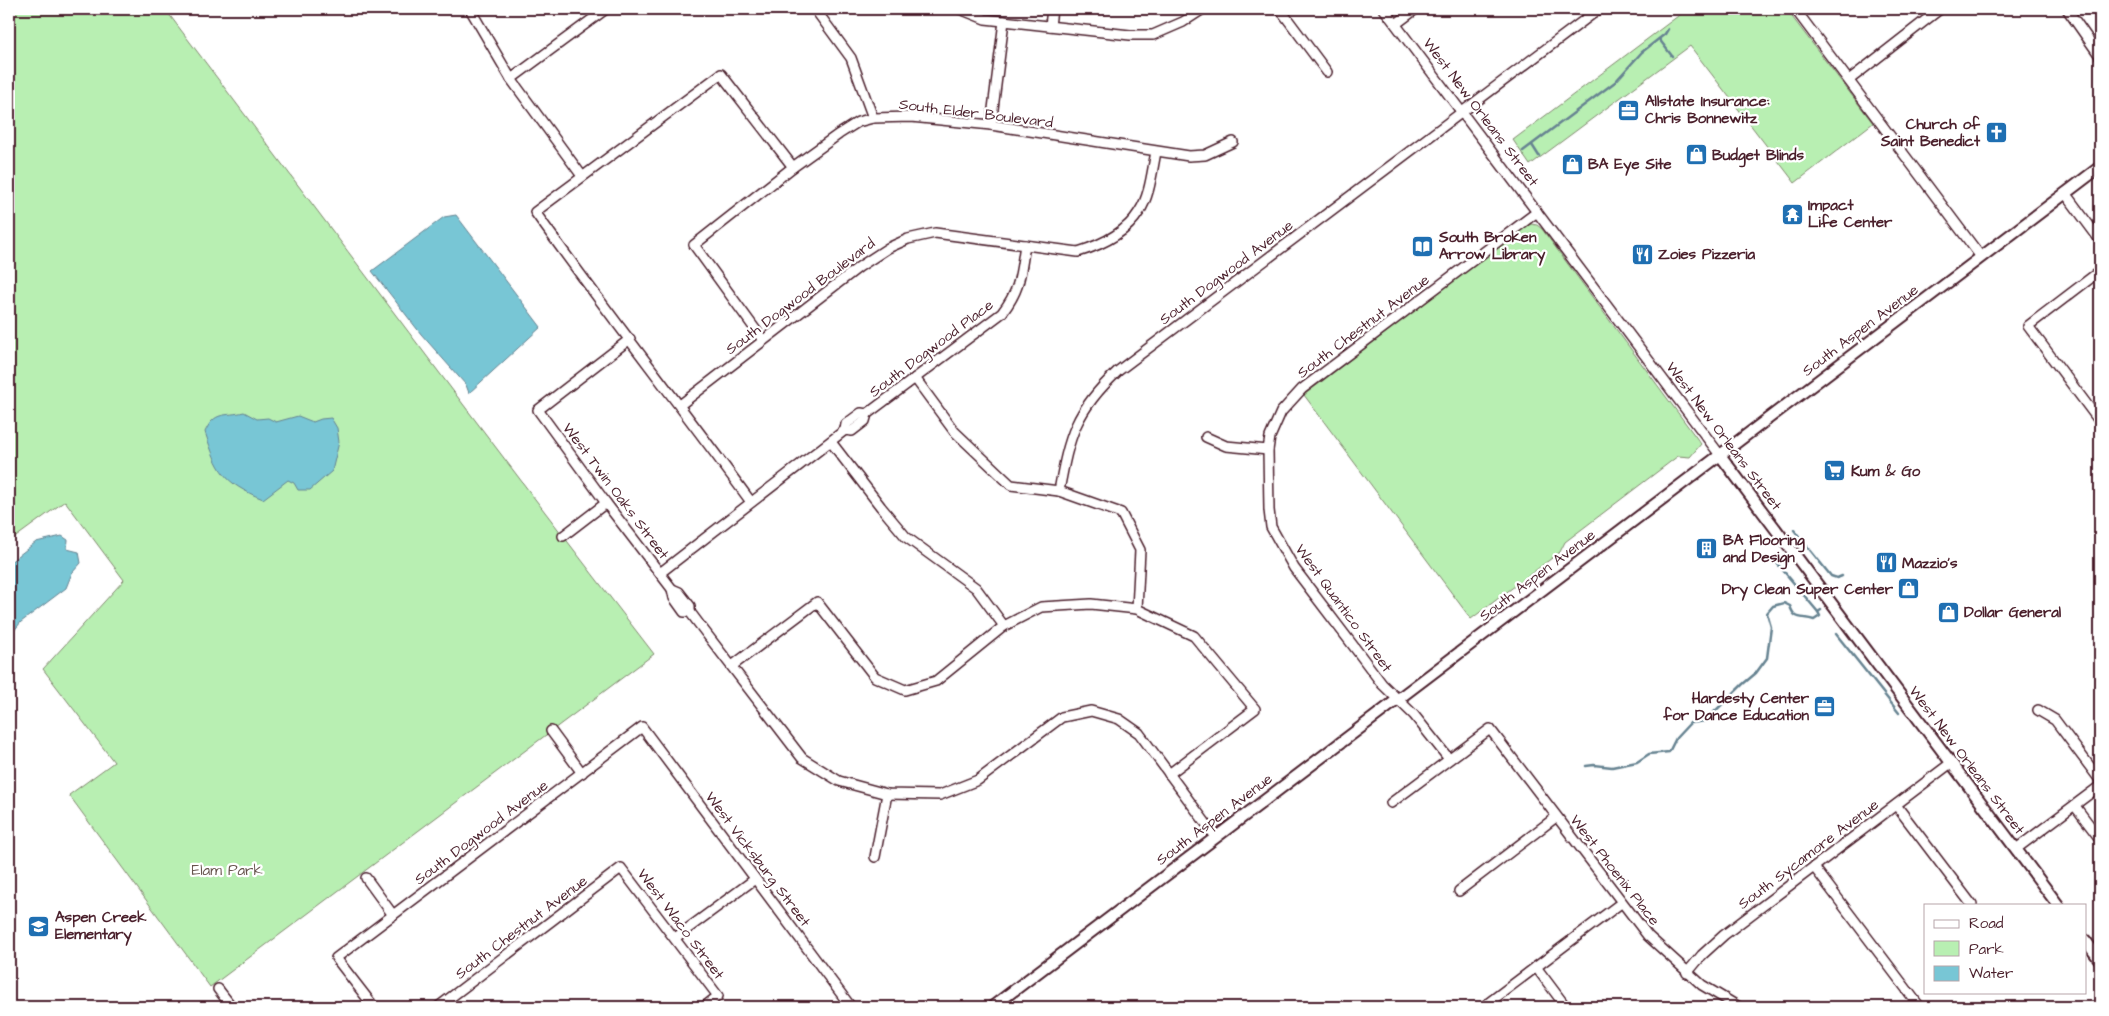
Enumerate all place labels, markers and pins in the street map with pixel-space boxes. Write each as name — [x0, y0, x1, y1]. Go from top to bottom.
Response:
place label: Allstate Insurance: Chris Bonnewitz — [1645, 91, 1770, 129]
office icon: Allstate Insurance: Chris Bonnewitz — [1617, 98, 1641, 122]
place label: Church of Saint Benedict — [1880, 114, 1981, 152]
church icon: Church of Saint Benedict — [1984, 121, 2008, 145]
shop icon: Budget Blinds — [1684, 143, 1708, 167]
place label: Budget Blinds — [1712, 145, 1804, 168]
shop icon: BA Eye Site — [1560, 152, 1584, 176]
place label: BA Eye Site — [1588, 154, 1672, 176]
place label: Impact Life Center — [1808, 195, 1893, 233]
temple icon: Impact Life Center — [1780, 202, 1804, 226]
place label: South Broken Arrow Library — [1438, 227, 1546, 266]
library icon: South Broken Arrow Library — [1411, 234, 1435, 258]
restaurant icon: Zoies Pizzeria — [1630, 242, 1654, 266]
place label: Zoies Pizzeria — [1658, 244, 1755, 265]
supermarket icon: Kum & Go — [1823, 459, 1847, 483]
place label: Kum & Go — [1851, 461, 1921, 482]
place label: BA Flooring and Design — [1722, 530, 1805, 570]
building icon: BA Flooring and Design — [1695, 537, 1719, 561]
restaurant icon: Mazzio's — [1874, 551, 1898, 575]
place label: Mazzio's — [1902, 553, 1958, 574]
shop icon: Dry Clean Super Center — [1897, 577, 1921, 601]
place label: Dry Clean Super Center — [1722, 579, 1894, 601]
shop icon: Dollar General — [1936, 600, 1960, 624]
place label: Dollar General — [1964, 602, 2062, 623]
place label: Hardesty Center for Dance Education — [1662, 688, 1810, 726]
office icon: Hardesty Center for Dance Education — [1813, 695, 1837, 719]
place label: Aspen Creek Elementary — [55, 907, 147, 946]
school or university icon: Aspen Creek Elementary — [27, 914, 51, 938]

